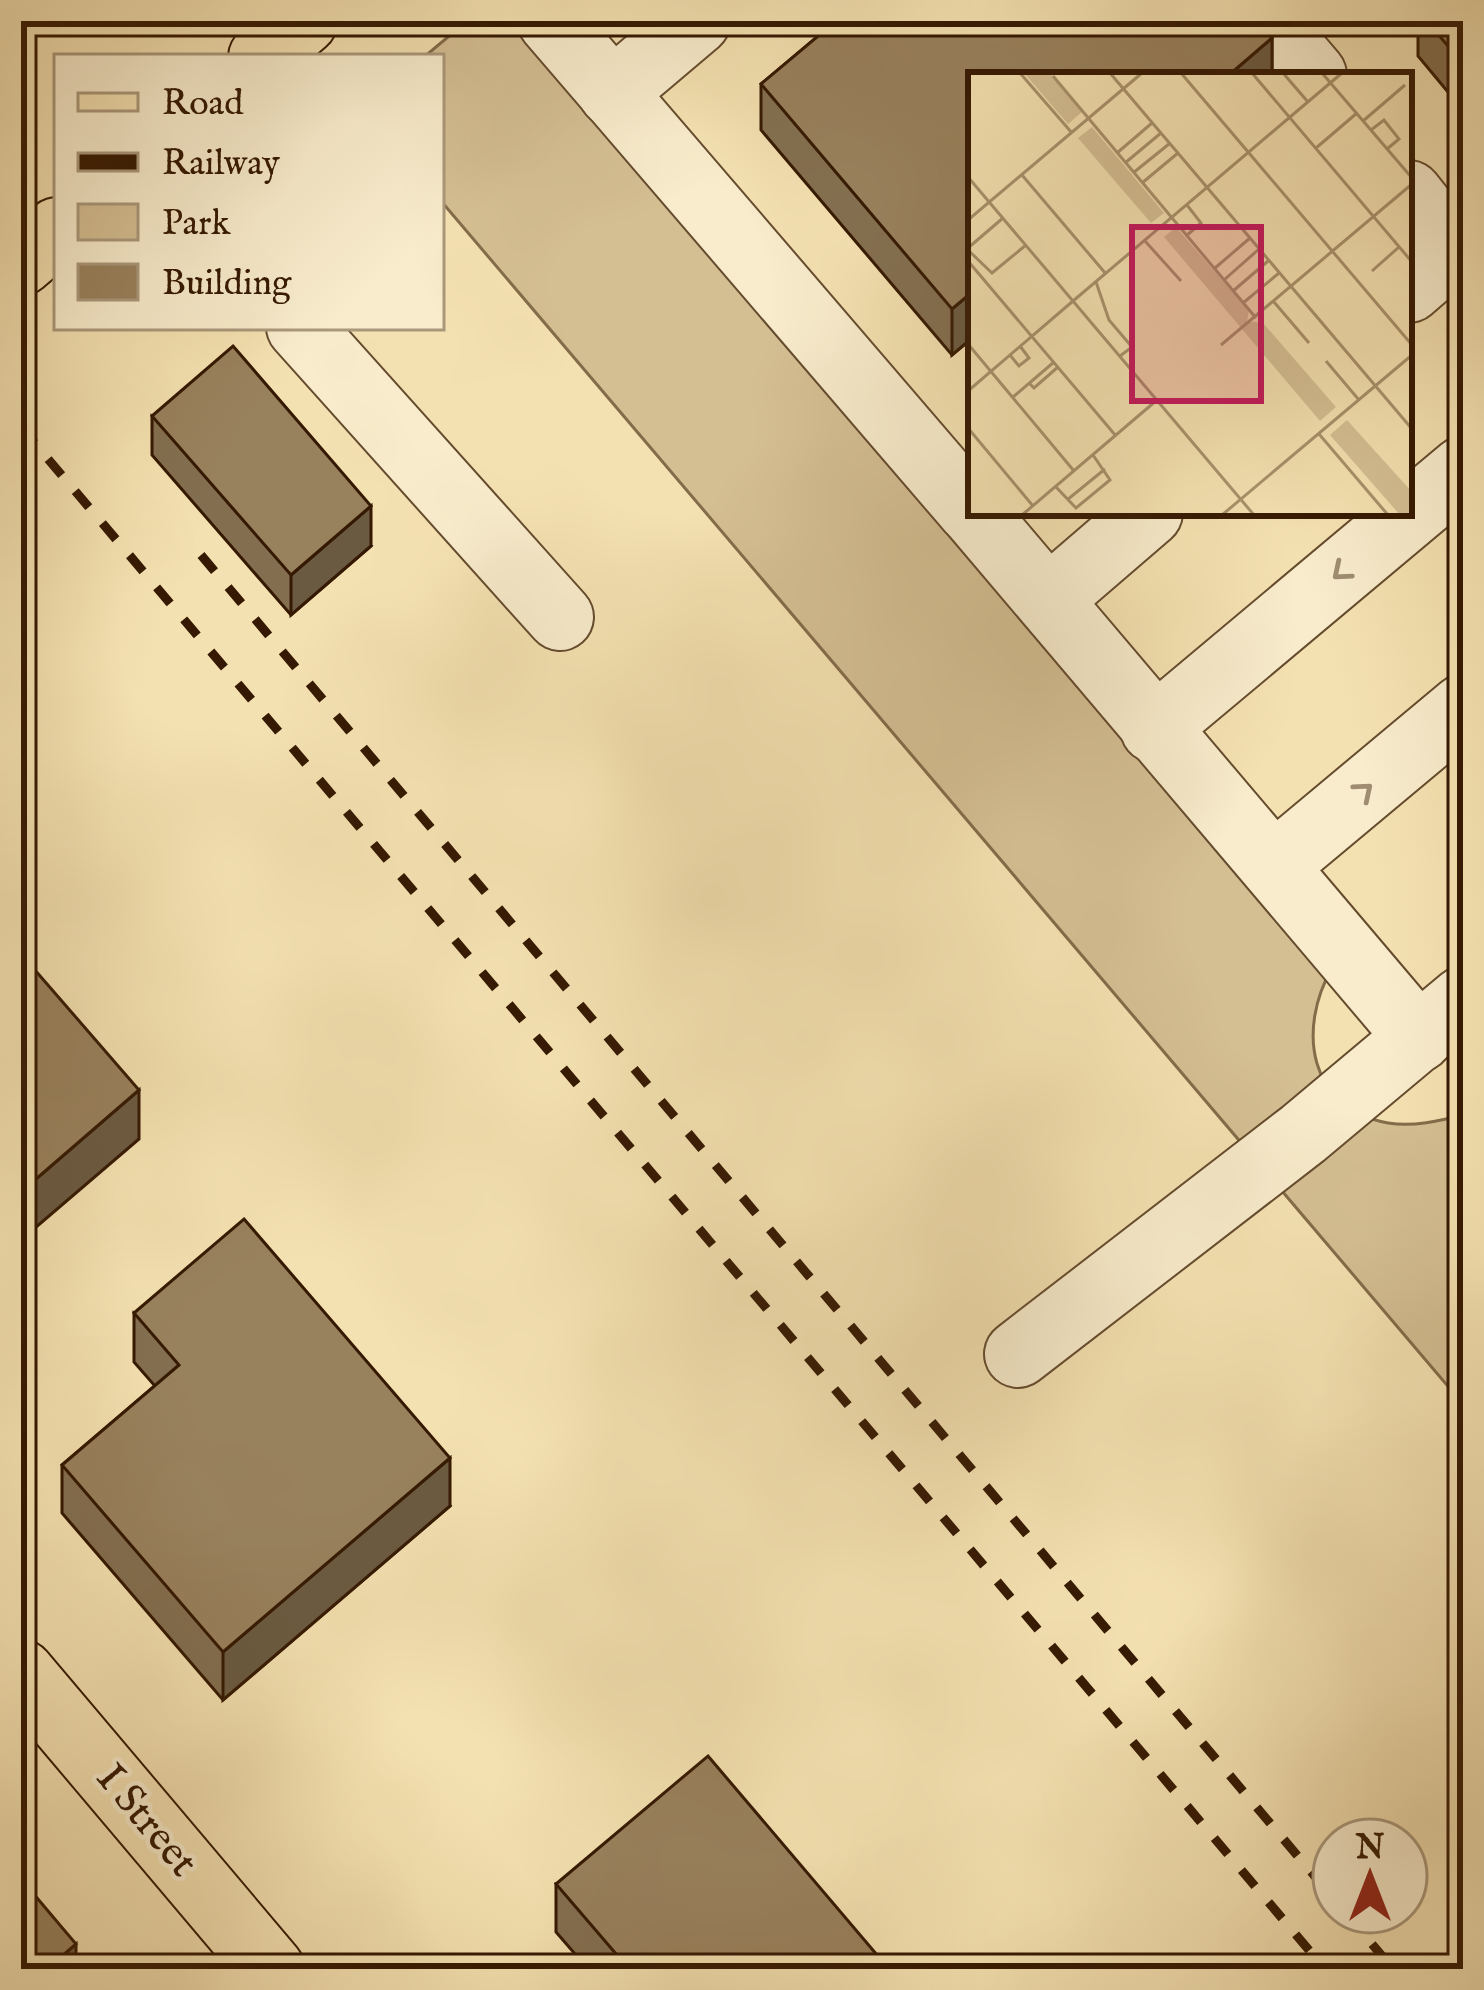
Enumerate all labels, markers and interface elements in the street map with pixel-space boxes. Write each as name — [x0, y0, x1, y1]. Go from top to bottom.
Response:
legend — [54, 54, 444, 330]
inset map — [968, 72, 1412, 516]
text: Road — [162, 81, 244, 127]
text: Railway — [162, 141, 280, 187]
text: Park — [162, 201, 231, 247]
text: Building — [162, 261, 292, 307]
one-way arrow — [1333, 558, 1355, 580]
one-way arrow — [1350, 783, 1372, 805]
street label: I Street — [83, 1754, 209, 1888]
north arrow — [1310, 1816, 1430, 1936]
text: N — [1355, 1828, 1385, 1870]

